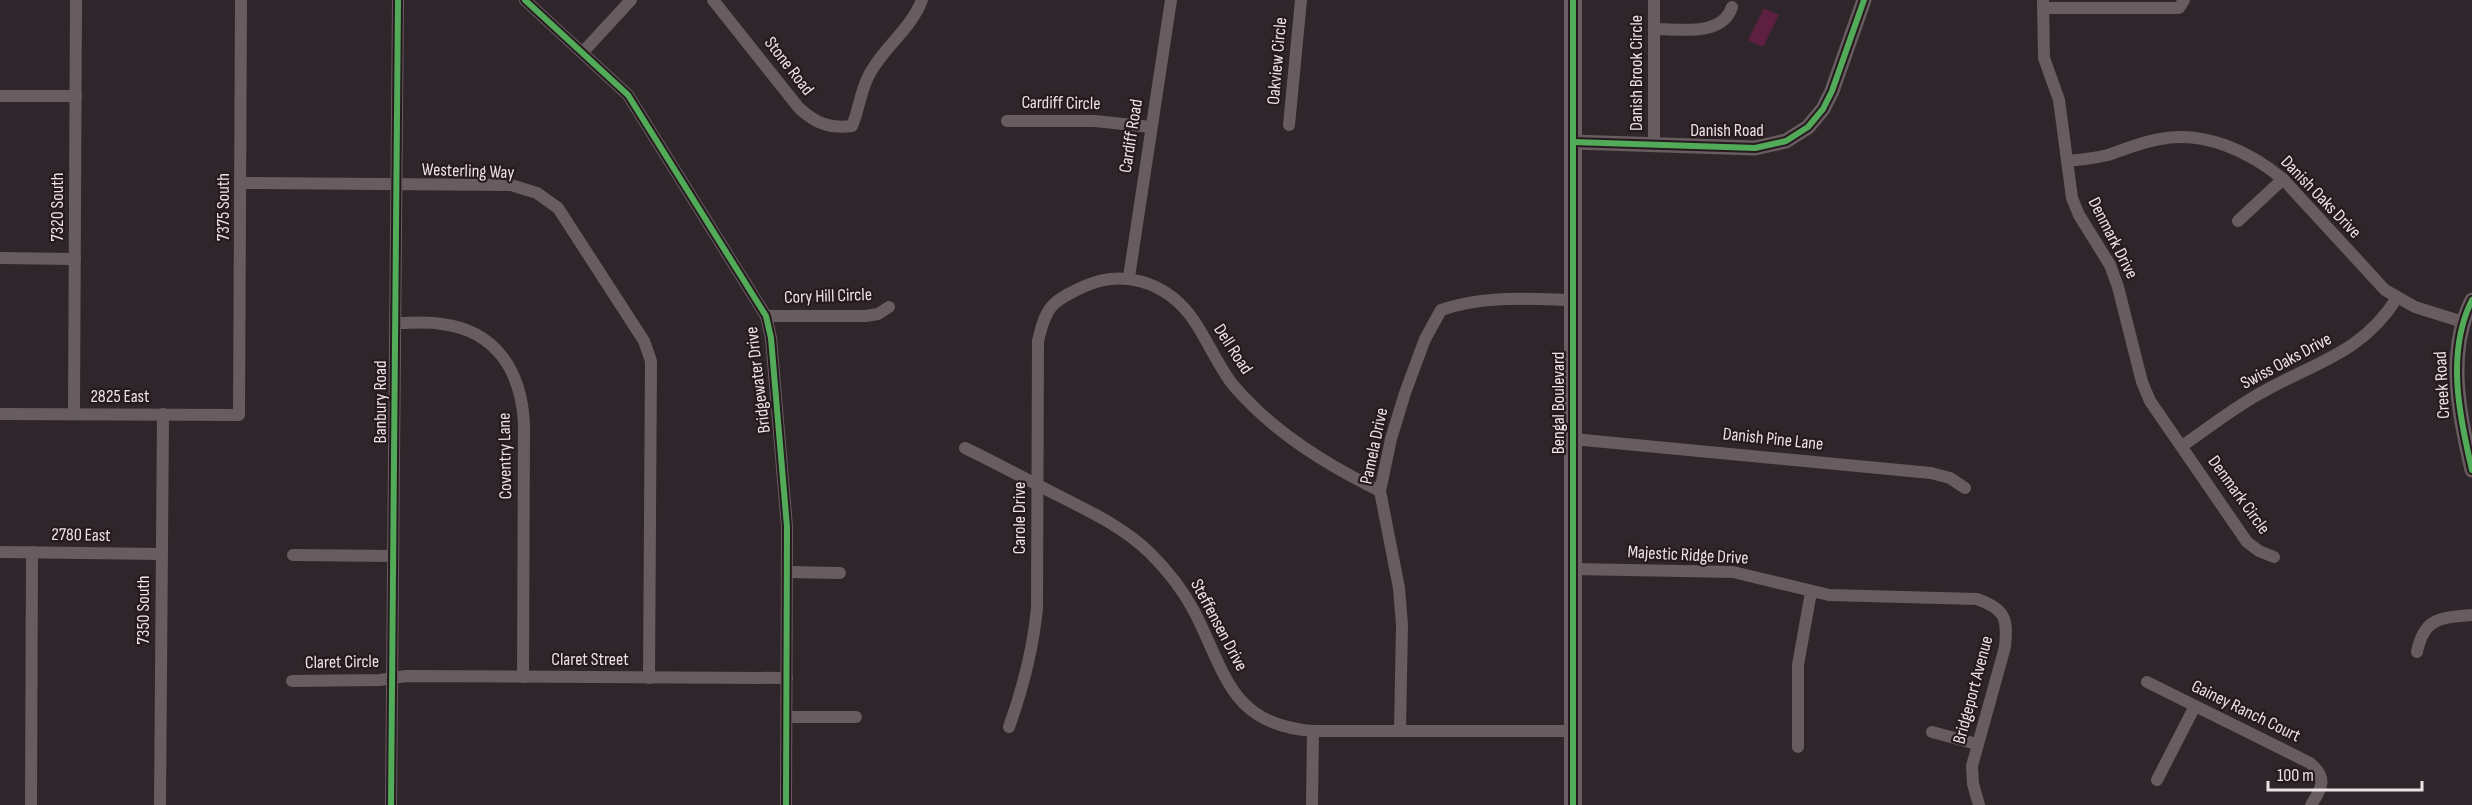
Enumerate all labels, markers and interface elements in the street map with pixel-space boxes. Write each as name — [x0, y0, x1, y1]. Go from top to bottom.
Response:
street label: Danish Brook Circle — [1626, 15, 1647, 131]
street label: Oakview Circle — [1263, 16, 1291, 106]
street label: Stone Road — [760, 33, 818, 99]
street label: Cardiff Circle — [1021, 92, 1101, 114]
street label: Cardiff Road — [1115, 98, 1147, 174]
street label: Danish Road — [1690, 120, 1764, 141]
street label: Danish Oaks Drive — [2276, 151, 2366, 243]
street label: Westerling Way — [421, 159, 515, 183]
street label: 7320 South — [47, 173, 68, 241]
street label: 7375 South — [213, 173, 234, 241]
street label: Denmark Drive — [2084, 194, 2142, 282]
street label: Cory Hill Circle — [784, 284, 872, 308]
street label: Dell Road — [1209, 320, 1257, 378]
street label: Bridgewater Drive — [741, 326, 775, 434]
street label: Swiss Oaks Drive — [2237, 328, 2335, 394]
street label: Creek Road — [2430, 351, 2454, 419]
street label: Bengal Boulevard — [1548, 352, 1569, 454]
street label: Banbury Road — [370, 361, 391, 443]
street label: 2825 East — [90, 386, 150, 407]
street label: Pamela Drive — [1356, 406, 1392, 486]
street label: Coventry Lane — [494, 412, 516, 500]
street label: Danish Pine Lane — [1722, 423, 1824, 455]
street label: Denmark Circle — [2203, 452, 2275, 538]
street label: Carole Drive — [1009, 482, 1030, 554]
street label: 2780 East — [51, 524, 111, 546]
street label: Majestic Ridge Drive — [1627, 541, 1749, 569]
street label: 7350 South — [133, 576, 154, 644]
street label: Steffensen Drive — [1186, 576, 1252, 674]
street label: Bridgeport Avenue — [1948, 634, 1998, 746]
street label: Claret Street — [551, 649, 629, 670]
street label: Claret Circle — [305, 651, 379, 673]
street label: Gainey Ranch Court — [2188, 676, 2304, 747]
scale bar — [2268, 754, 2422, 792]
text: 100 m — [2277, 765, 2314, 786]

